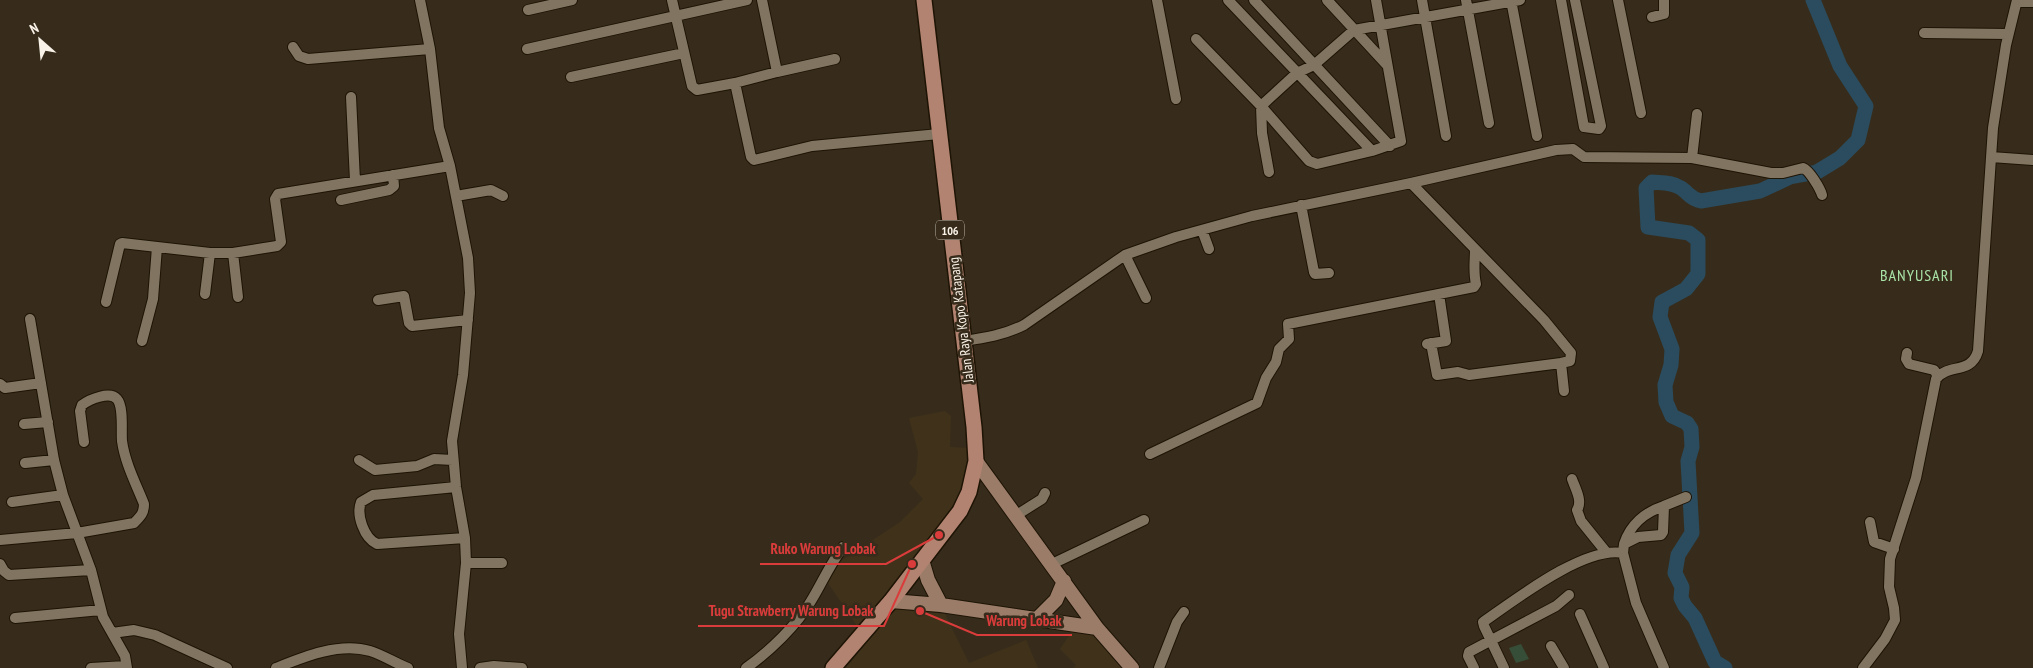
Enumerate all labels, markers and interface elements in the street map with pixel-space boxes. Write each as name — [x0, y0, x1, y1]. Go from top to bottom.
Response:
north arrow — [15, 15, 65, 65]
text: N — [27, 19, 42, 38]
road number: 106 — [936, 220, 964, 240]
street label: Jalan Raya Kopo Katapang — [944, 256, 978, 385]
district label: BANYUSARI — [1880, 265, 1954, 285]
callout: Ruko Warung Lobak — [760, 534, 886, 564]
text: Ruko Warung Lobak — [770, 539, 876, 558]
callout: Tugu Strawberry Warung Lobak — [698, 596, 884, 626]
text: Tugu Strawberry Warung Lobak — [708, 601, 874, 620]
callout: Warung Lobak — [977, 605, 1072, 635]
text: Warung Lobak — [985, 611, 1063, 630]

